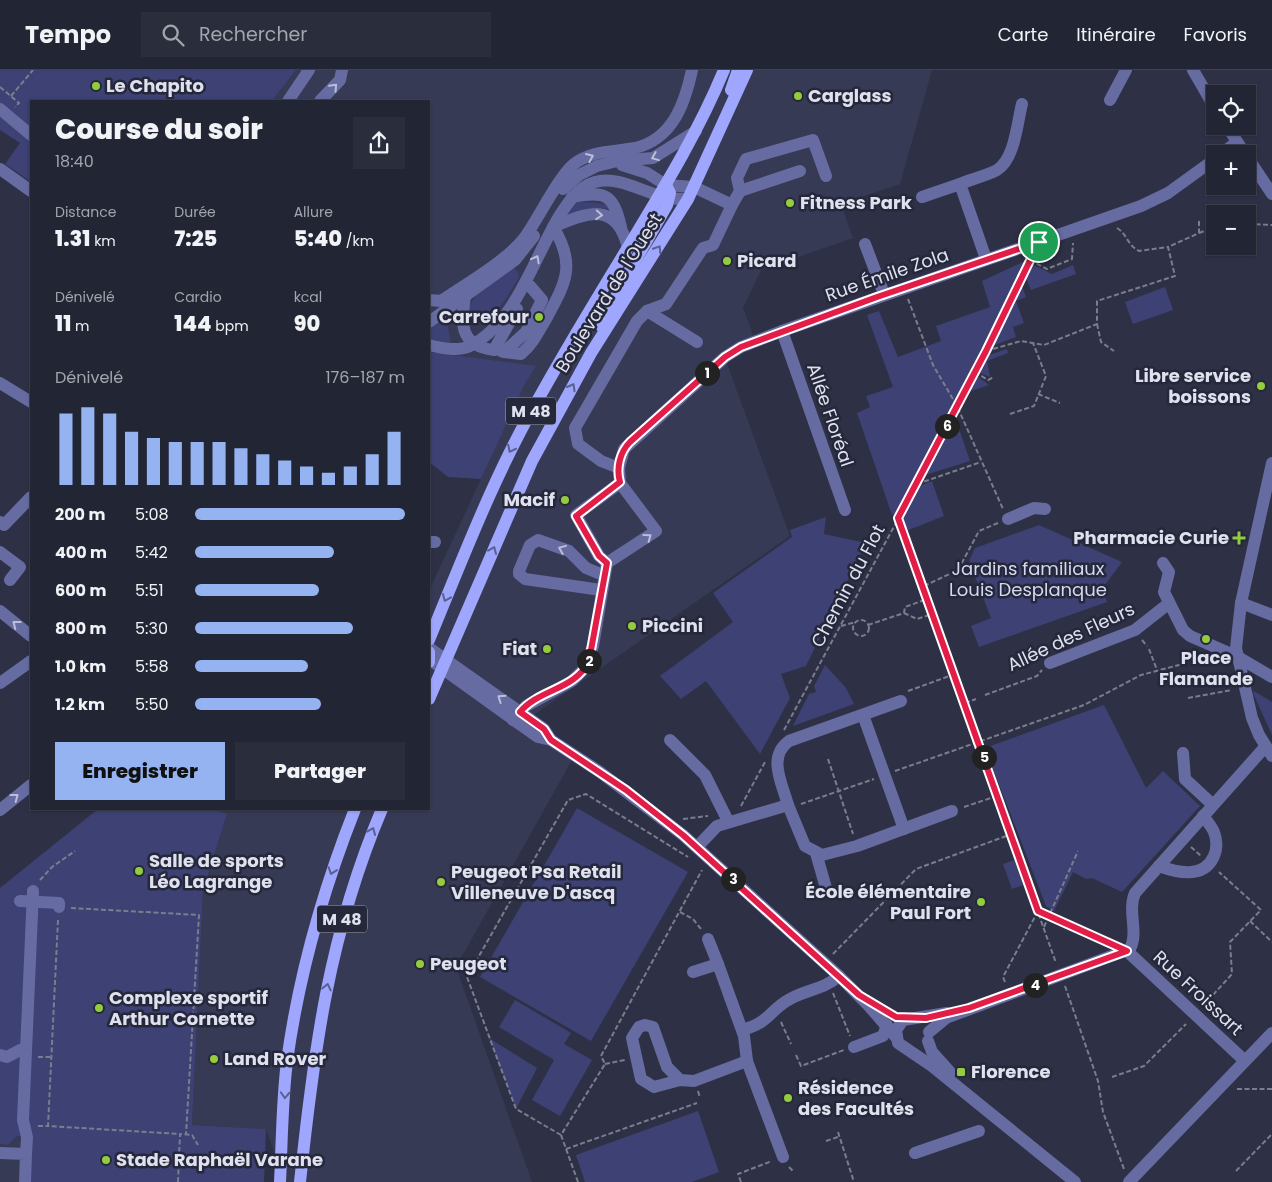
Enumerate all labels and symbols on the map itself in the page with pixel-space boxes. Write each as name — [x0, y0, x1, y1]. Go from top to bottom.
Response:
place label: Le Chapito — [106, 73, 204, 98]
marker: Le Chapito — [90, 80, 102, 92]
place label: Carglass — [808, 83, 891, 108]
one-way arrow — [328, 84, 337, 93]
marker: Carglass — [792, 90, 804, 102]
one-way arrow — [651, 150, 660, 161]
one-way arrow — [585, 153, 594, 164]
place label: Fitness Park — [800, 190, 913, 215]
marker: Fitness Park — [784, 197, 796, 209]
street label: Boulevard de l'Ouest — [549, 208, 668, 377]
one-way arrow — [595, 210, 603, 221]
pin — [1018, 221, 1060, 263]
street label: Rue Émile Zola — [822, 242, 952, 307]
one-way arrow — [651, 245, 661, 254]
place label: Picard — [737, 248, 797, 273]
one-way arrow — [530, 255, 540, 264]
marker: Picard — [721, 255, 733, 267]
place label: Carrefour — [439, 304, 529, 329]
marker: Carrefour — [533, 311, 545, 323]
pin: 1 — [694, 360, 720, 386]
street label: Allée Floréal — [801, 360, 860, 470]
place label: Libre service boissons — [1135, 363, 1251, 409]
marker: Libre service boissons — [1255, 380, 1267, 392]
one-way arrow — [565, 383, 575, 392]
road number: M 48 — [506, 398, 556, 424]
pin: 6 — [934, 414, 960, 438]
one-way arrow — [507, 444, 517, 453]
place label: Macif — [504, 487, 556, 512]
marker: Macif — [559, 494, 571, 506]
street label: Chemin du Flot — [805, 520, 891, 652]
place label: Pharmacie Curie — [1073, 525, 1229, 550]
marker: Pharmacie Curie — [1233, 532, 1245, 544]
one-way arrow — [642, 535, 651, 543]
one-way arrow — [558, 545, 567, 556]
one-way arrow — [486, 546, 497, 555]
park label: Jardins familiaux Louis Desplanque — [949, 556, 1107, 602]
one-way arrow — [442, 593, 453, 602]
street label: Allée des Fleurs — [1003, 596, 1139, 677]
place label: Piccini — [642, 613, 703, 638]
one-way arrow — [12, 620, 21, 629]
marker: Piccini — [626, 620, 638, 632]
marker: Place Flamande — [1200, 633, 1212, 645]
place label: Fiat — [502, 636, 537, 661]
marker: Fiat — [541, 643, 553, 655]
place label: Place Flamande — [1159, 645, 1253, 691]
pin: 2 — [576, 648, 602, 674]
one-way arrow — [497, 695, 506, 704]
pin: 5 — [972, 744, 996, 770]
one-way arrow — [9, 794, 19, 803]
one-way arrow — [366, 827, 377, 836]
place label: Salle de sports Léo Lagrange — [149, 848, 284, 894]
place label: Peugeot Psa Retail Villeneuve D'ascq — [451, 859, 622, 905]
marker: Salle de sports Léo Lagrange — [133, 865, 145, 877]
one-way arrow — [328, 866, 338, 875]
pin: 3 — [720, 866, 746, 892]
marker: Peugeot Psa Retail Villeneuve D'ascq — [435, 876, 447, 888]
place label: École élémentaire Paul Fort — [805, 879, 971, 925]
marker: École élémentaire Paul Fort — [975, 896, 987, 908]
road number: M 48 — [317, 906, 367, 932]
street label: Rue Froissart — [1148, 944, 1249, 1041]
place label: Peugeot — [430, 951, 507, 976]
marker: Peugeot — [414, 958, 426, 970]
pin: 4 — [1022, 972, 1048, 998]
one-way arrow — [321, 982, 332, 991]
place label: Complexe sportif Arthur Cornette — [109, 985, 268, 1031]
marker: Complexe sportif Arthur Cornette — [93, 1002, 105, 1014]
place label: Land Rover — [224, 1046, 327, 1071]
marker: Land Rover — [208, 1053, 220, 1065]
place label: Florence — [971, 1059, 1051, 1084]
marker: Florence — [955, 1066, 967, 1078]
place label: Résidence des Facultés — [798, 1075, 914, 1121]
one-way arrow — [279, 1091, 290, 1099]
marker: Résidence des Facultés — [782, 1092, 794, 1104]
place label: Stade Raphaël Varane — [116, 1147, 323, 1172]
marker: Stade Raphaël Varane — [100, 1154, 112, 1166]

